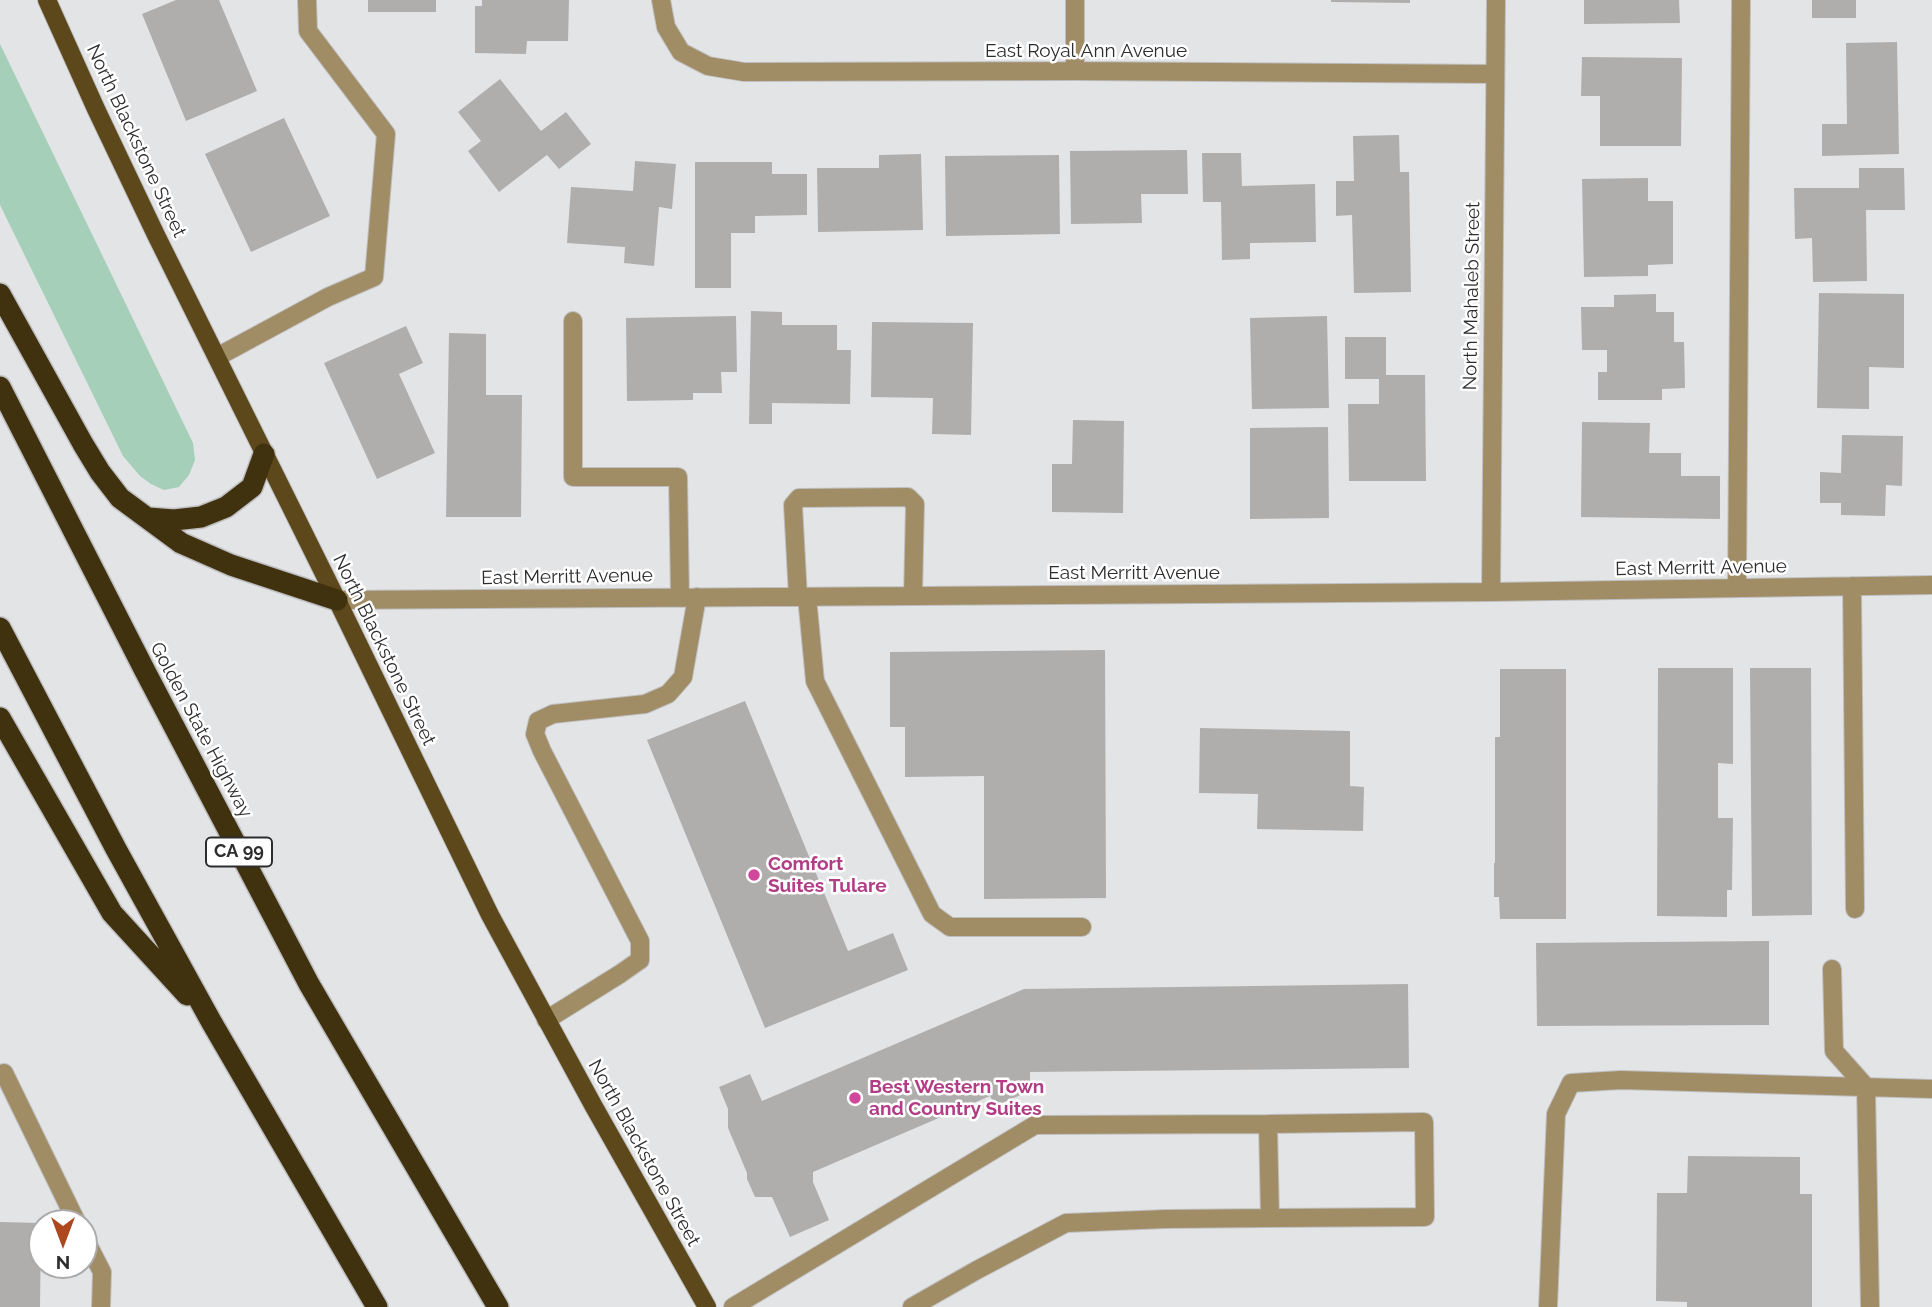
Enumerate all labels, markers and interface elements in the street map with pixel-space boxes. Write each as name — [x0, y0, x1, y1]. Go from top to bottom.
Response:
street label: East Royal Ann Avenue — [985, 40, 1187, 62]
street label: North Blackstone Street — [81, 41, 191, 241]
street label: North Mahaleb Street — [1459, 201, 1485, 391]
street label: North Blackstone Street — [328, 551, 440, 749]
street label: East Merritt Avenue — [1615, 555, 1787, 581]
street label: East Merritt Avenue — [1048, 562, 1220, 584]
street label: East Merritt Avenue — [481, 564, 653, 590]
street label: Golden State Highway — [145, 638, 257, 822]
road number: CA 99 — [206, 838, 272, 866]
place label: Comfort Suites Tulare — [768, 853, 887, 897]
marker: Comfort Suites Tulare — [746, 867, 762, 883]
street label: North Blackstone Street — [583, 1056, 705, 1250]
place label: Best Western Town and Country Suites — [869, 1076, 1044, 1120]
marker: Best Western Town and Country Suites — [847, 1090, 863, 1106]
north arrow — [28, 1209, 98, 1279]
text: N — [56, 1252, 70, 1274]

